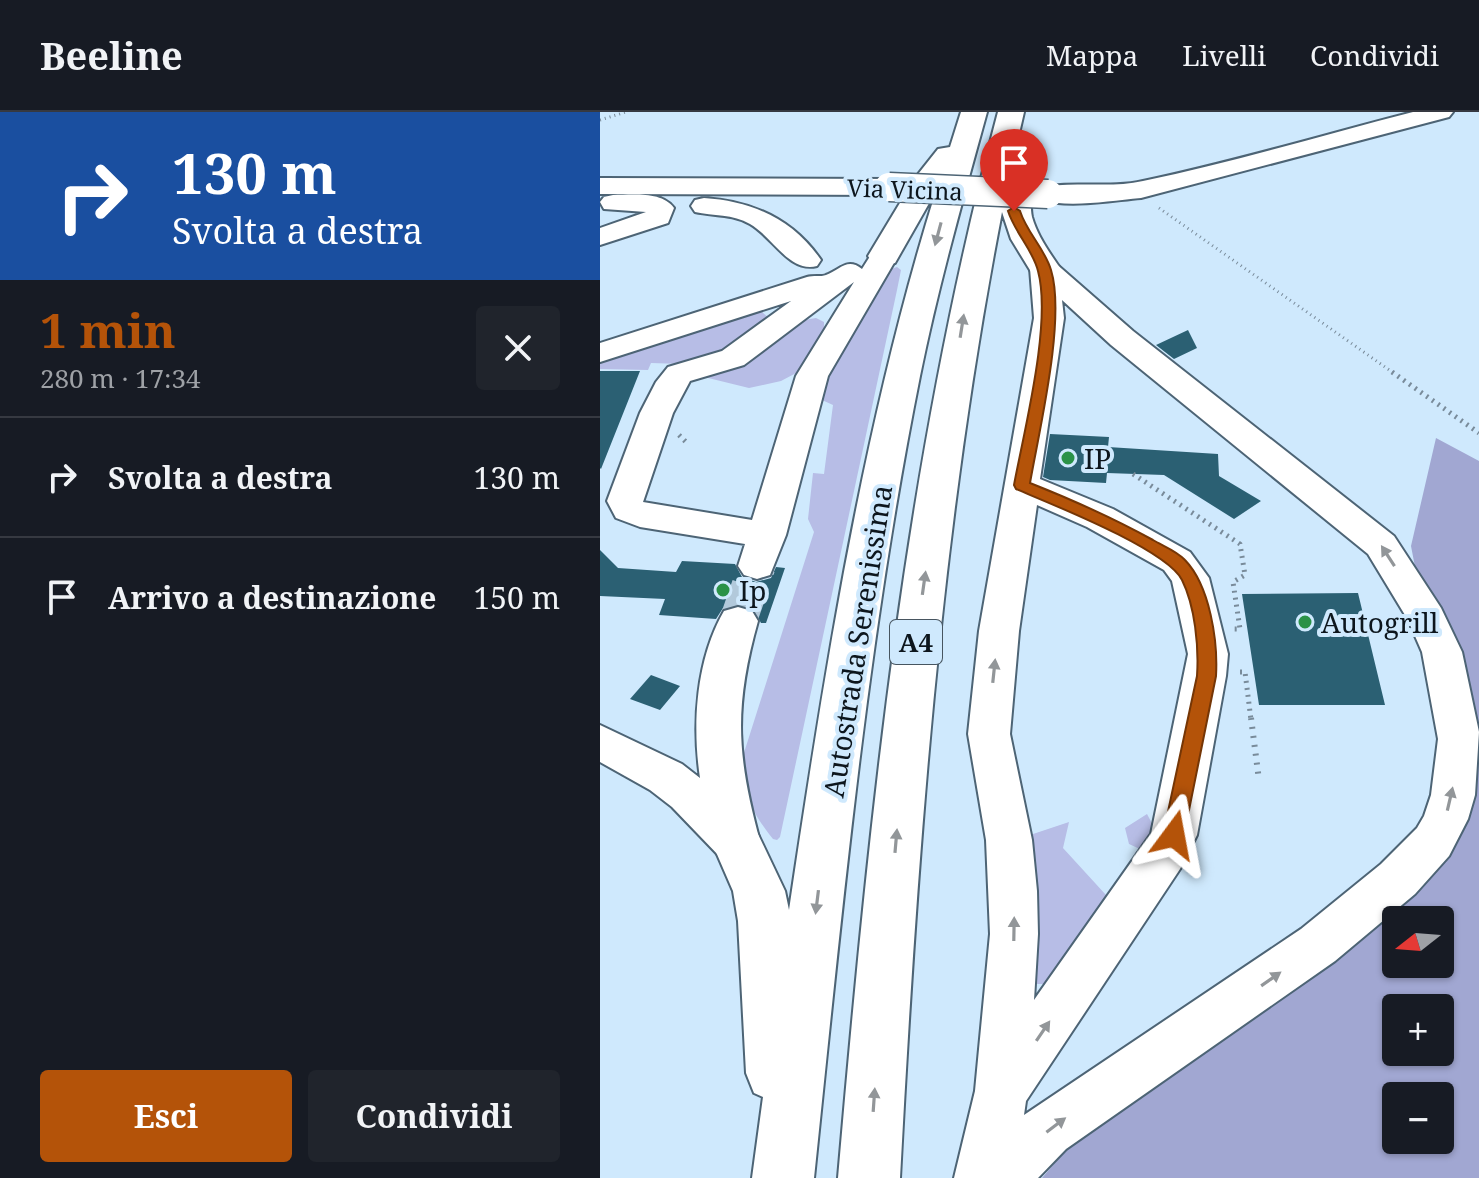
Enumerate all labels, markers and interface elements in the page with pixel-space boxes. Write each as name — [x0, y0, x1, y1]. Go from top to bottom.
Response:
text: Beeline — [40, 29, 183, 81]
text: Mappa — [1046, 36, 1138, 74]
text: Livelli — [1182, 36, 1266, 74]
text: Condividi — [1310, 36, 1439, 74]
pin — [980, 129, 1048, 211]
text: 130 m — [172, 134, 337, 210]
icon: arrive — [992, 141, 1036, 185]
icon: right — [40, 144, 144, 248]
street label: Via Vicina — [846, 170, 964, 208]
text: Svolta a destra — [172, 206, 423, 255]
one-way arrow — [932, 221, 944, 246]
text: 1 min — [40, 297, 176, 362]
button: close — [476, 306, 560, 390]
one-way arrow — [957, 313, 969, 338]
text: 280 m · 17:34 — [40, 360, 201, 396]
place label: IP — [1084, 439, 1111, 477]
marker: IP — [1059, 449, 1077, 467]
icon: right — [40, 455, 84, 499]
text: Svolta a destra — [108, 457, 333, 498]
text: 130 m — [474, 457, 560, 498]
street label: Autostrada Serenissima — [814, 482, 900, 800]
one-way arrow — [1381, 545, 1395, 567]
one-way arrow — [918, 570, 931, 595]
place label: Ip — [739, 571, 766, 609]
icon: arrive — [40, 575, 84, 619]
text: Arrivo a destinazione — [108, 577, 437, 618]
text: 150 m — [474, 577, 560, 618]
marker: Ip — [714, 581, 732, 599]
place label: Autogrill — [1321, 603, 1439, 641]
marker: Autogrill — [1296, 613, 1314, 631]
road number: A4 — [890, 620, 942, 664]
one-way arrow — [988, 659, 1001, 684]
one-way arrow — [1445, 786, 1457, 811]
position arrow — [1132, 793, 1216, 877]
one-way arrow — [890, 828, 903, 853]
one-way arrow — [811, 890, 824, 915]
north arrow — [1382, 906, 1454, 978]
map controls — [1382, 906, 1454, 1154]
one-way arrow — [1007, 916, 1020, 941]
one-way arrow — [1260, 972, 1281, 987]
button: + — [1382, 994, 1454, 1066]
one-way arrow — [1035, 1020, 1050, 1041]
button: Esci — [40, 1070, 292, 1162]
button: Condividi — [308, 1070, 560, 1162]
button: − — [1382, 1082, 1454, 1154]
one-way arrow — [868, 1087, 881, 1112]
one-way arrow — [1045, 1117, 1066, 1133]

